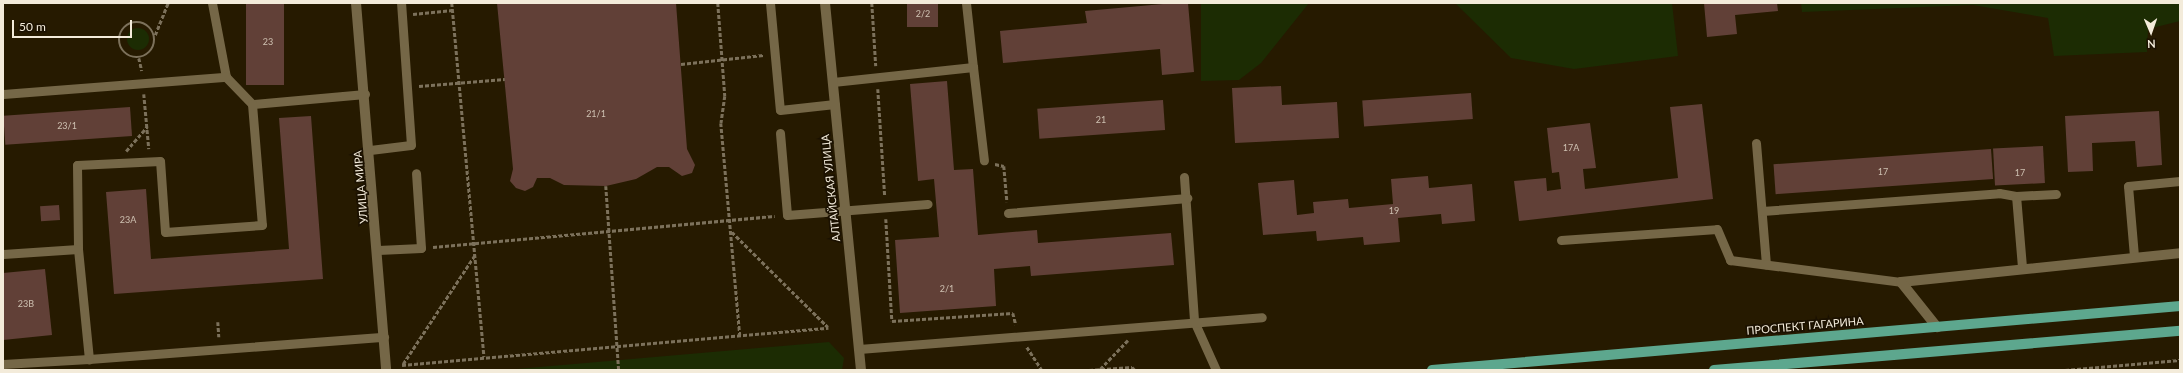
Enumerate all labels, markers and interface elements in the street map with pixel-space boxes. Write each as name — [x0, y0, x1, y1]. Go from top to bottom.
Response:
house number: 2/2 — [916, 9, 930, 19]
scale bar — [14, 12, 134, 38]
north arrow — [2131, 12, 2171, 52]
text: 50 m — [19, 19, 46, 34]
house number: 23 — [263, 37, 273, 47]
text: N — [2147, 38, 2156, 51]
house number: 21/1 — [586, 109, 606, 119]
house number: 21 — [1096, 115, 1106, 125]
house number: 23/1 — [57, 121, 77, 131]
street label: АЛТАЙСКАЯ УЛИЦА — [819, 134, 843, 242]
house number: 17А — [1563, 143, 1579, 153]
street label: УЛИЦА МИРА — [351, 150, 371, 224]
house number: 17 — [1878, 167, 1888, 177]
house number: 17 — [2015, 168, 2025, 178]
house number: 19 — [1389, 206, 1399, 216]
house number: 23А — [120, 215, 136, 225]
house number: 2/1 — [940, 284, 954, 294]
house number: 23В — [18, 299, 34, 309]
street label: ПРОСПЕКТ ГАГАРИНА — [1746, 314, 1864, 338]

